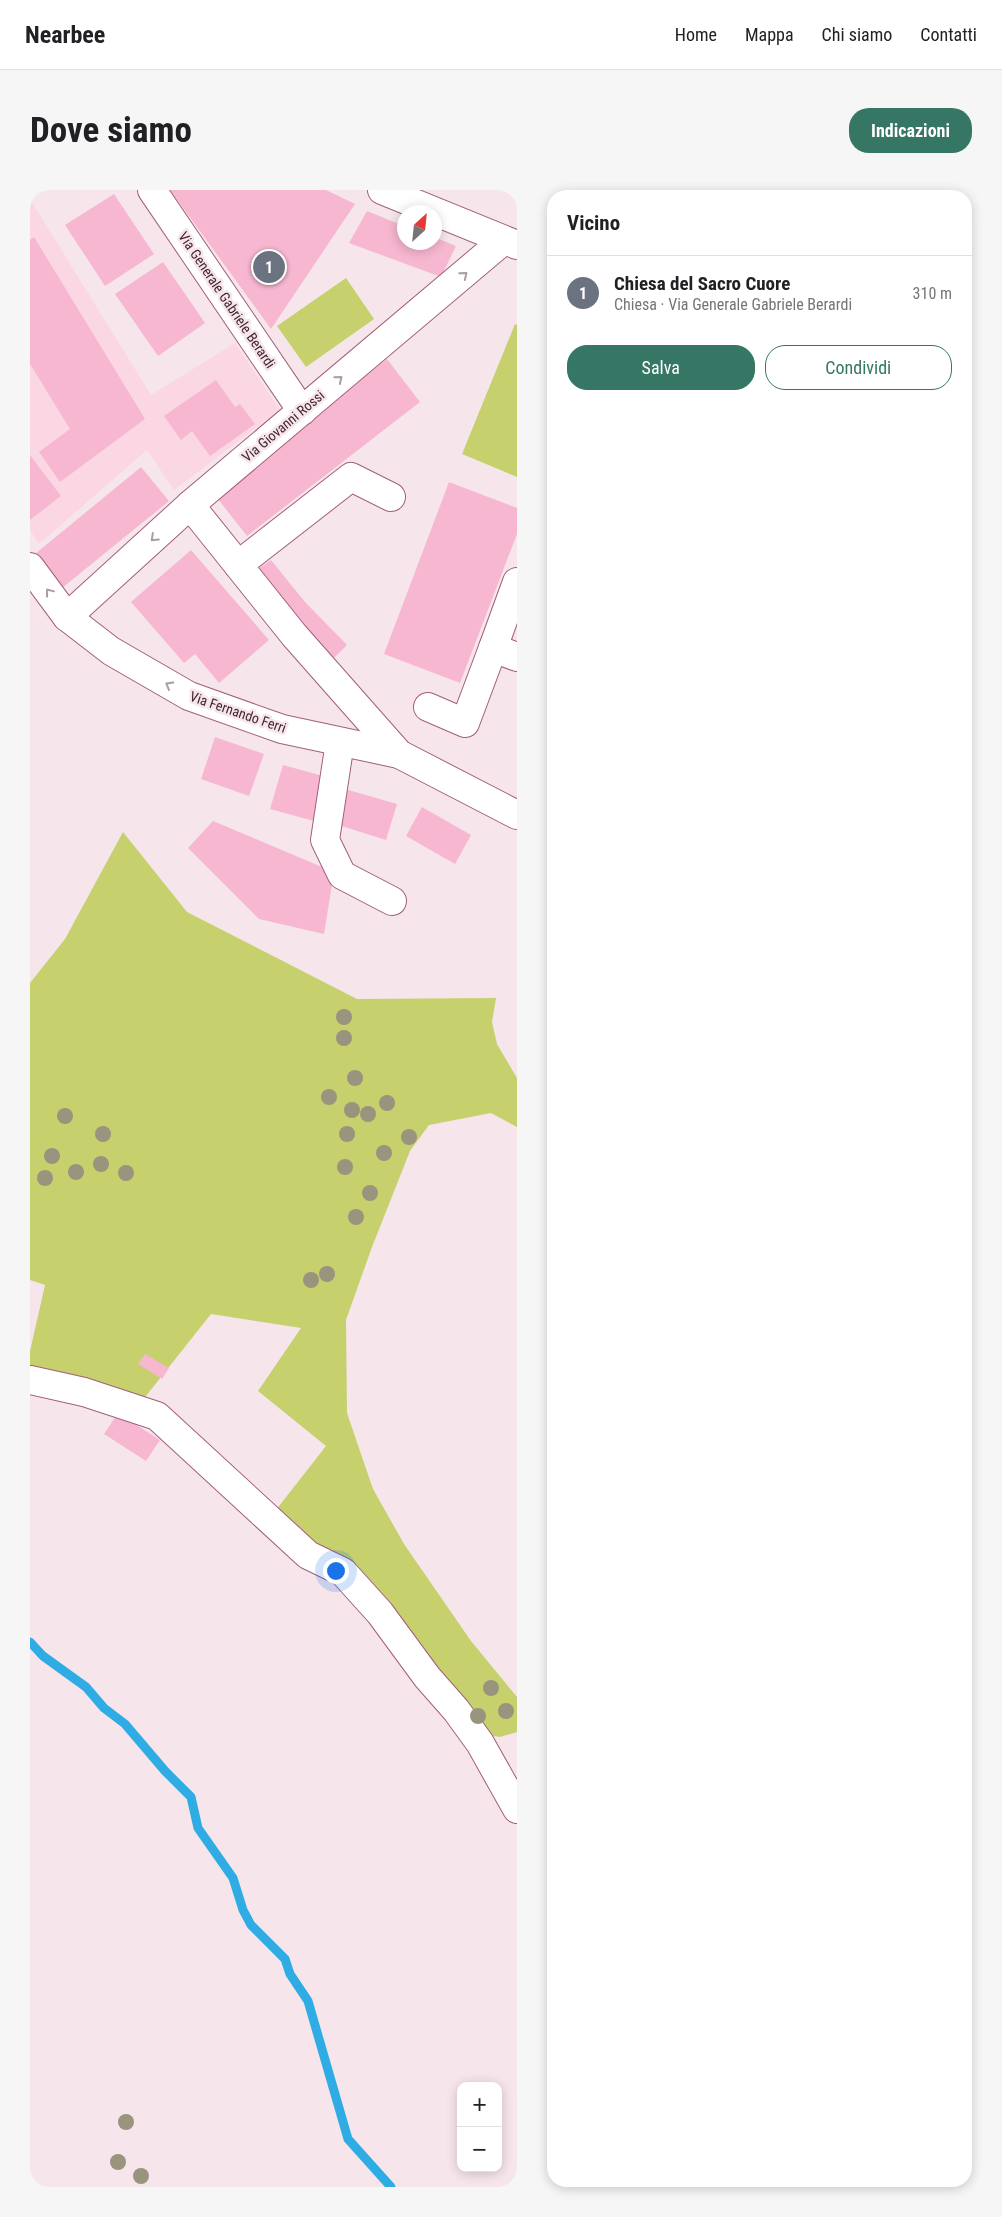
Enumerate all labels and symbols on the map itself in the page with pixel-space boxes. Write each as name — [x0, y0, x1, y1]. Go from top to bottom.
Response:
north arrow — [397, 205, 442, 250]
street label: Via Generale Gabriele Berardi — [175, 229, 279, 371]
pin: 1 — [253, 248, 285, 286]
one-way arrow — [458, 271, 467, 280]
one-way arrow — [333, 377, 342, 385]
street label: Via Giovanni Rossi — [239, 387, 327, 465]
one-way arrow — [150, 532, 159, 541]
one-way arrow — [46, 589, 54, 598]
one-way arrow — [166, 681, 175, 691]
street label: Via Fernando Ferri — [188, 688, 288, 736]
your location — [323, 1558, 349, 1584]

